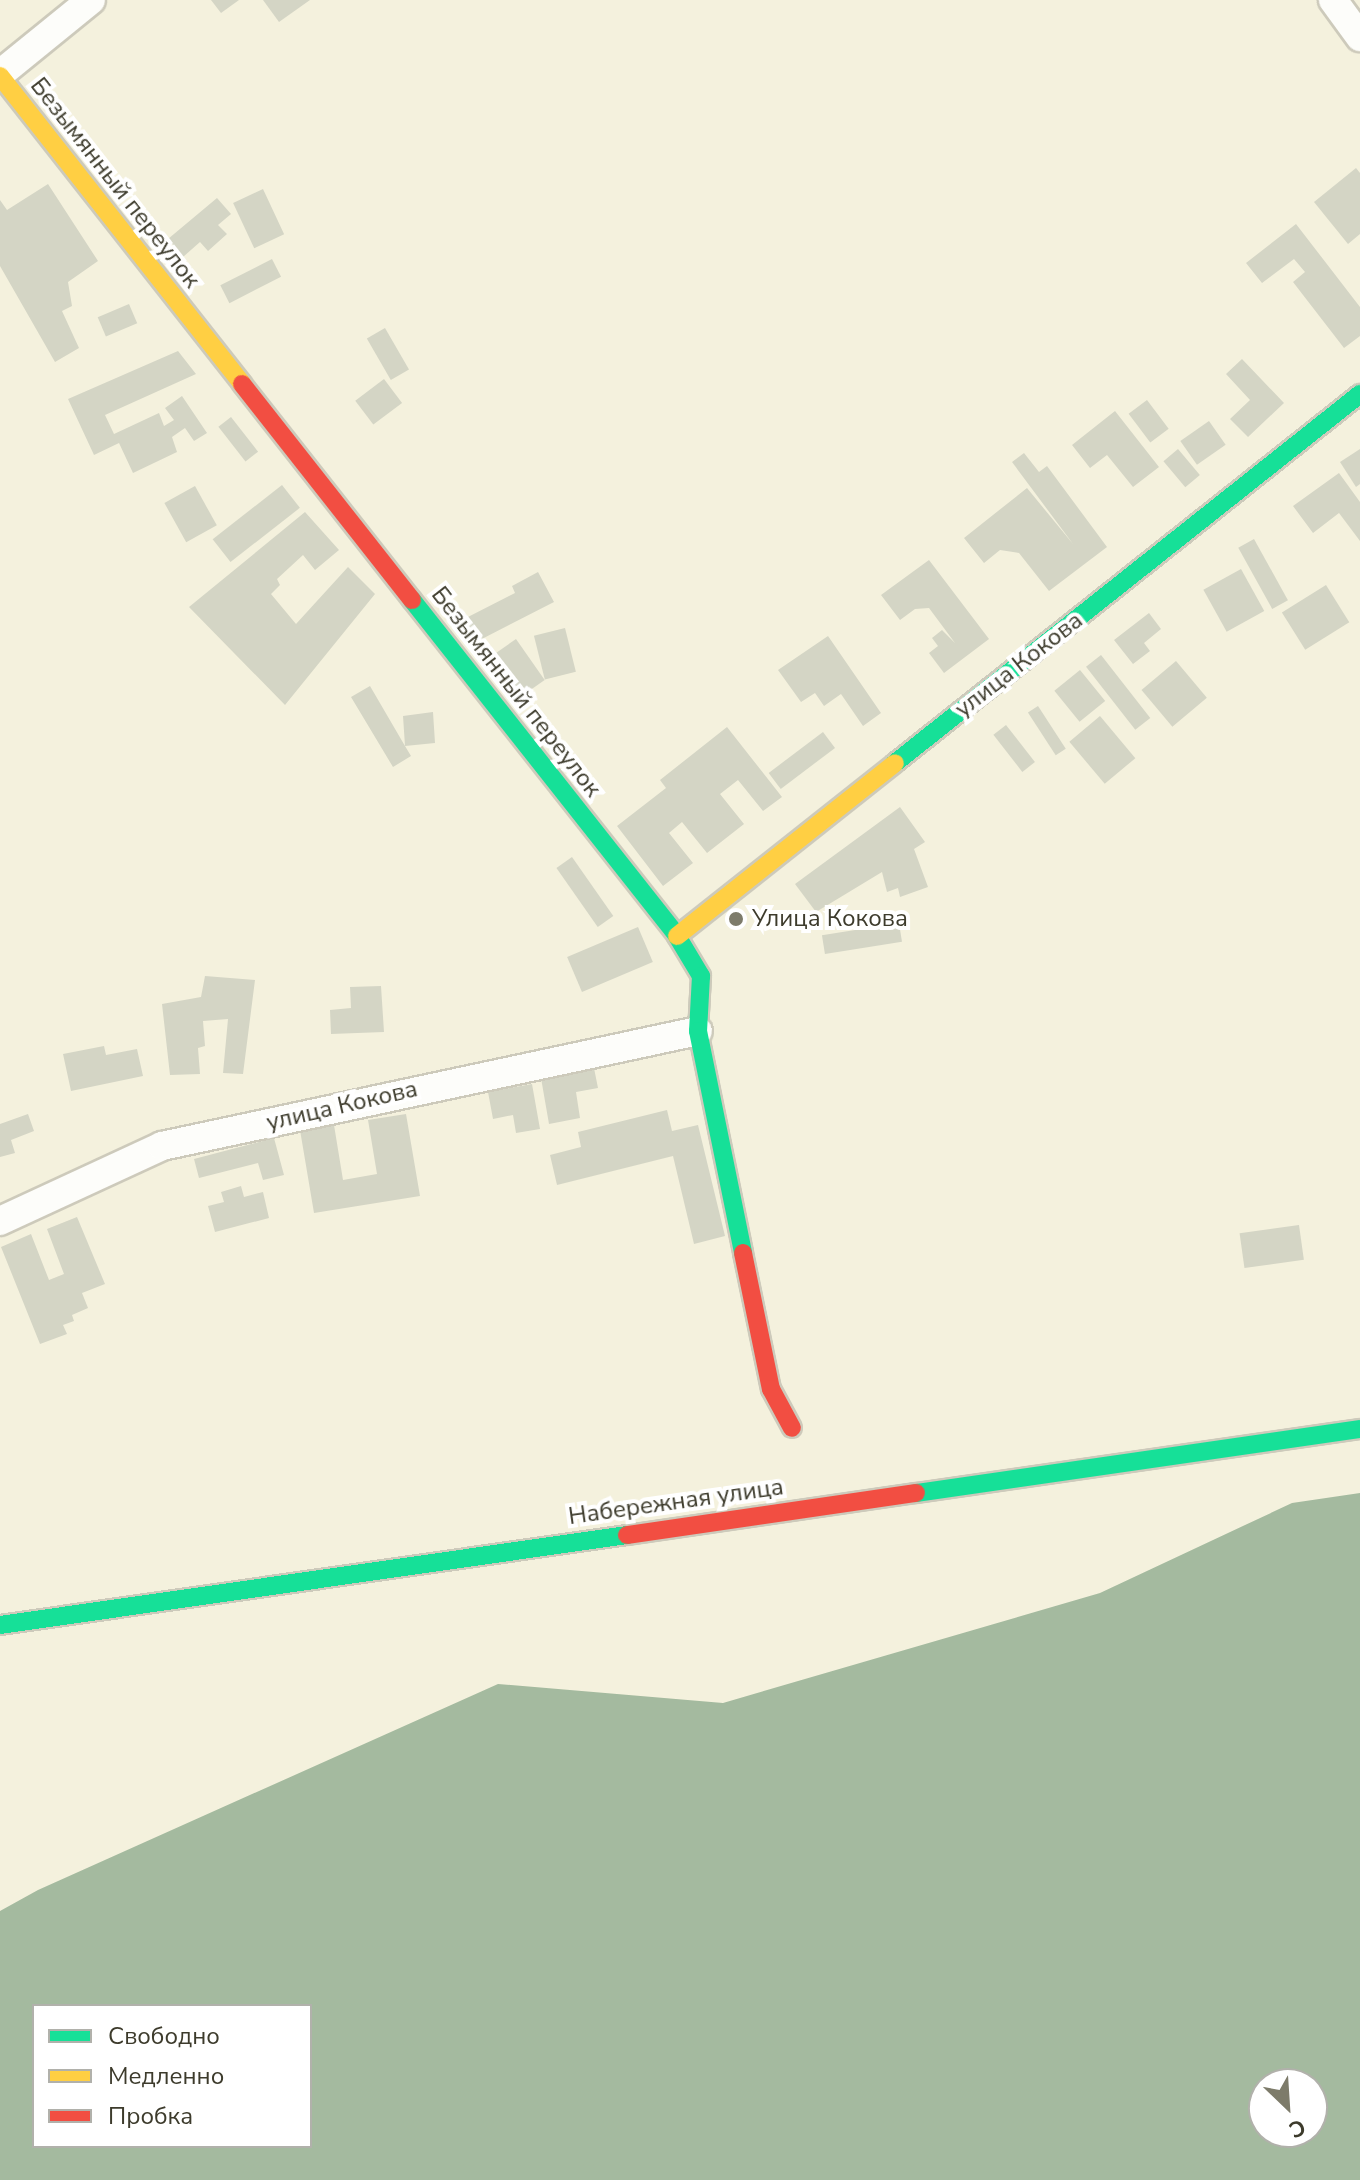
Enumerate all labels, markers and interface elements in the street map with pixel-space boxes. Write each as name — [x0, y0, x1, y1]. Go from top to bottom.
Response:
street label: Безымянный переулок — [24, 72, 206, 294]
street label: Безымянный переулок — [425, 581, 607, 803]
street label: улица Кокова — [949, 606, 1089, 724]
place label: Улица Кокова — [752, 905, 908, 933]
marker: Улица Кокова — [727, 910, 745, 928]
street label: улица Кокова — [264, 1075, 420, 1137]
street label: Набережная улица — [567, 1473, 785, 1531]
legend — [32, 2004, 312, 2148]
text: Свободно — [108, 2020, 220, 2052]
text: Медленно — [108, 2060, 224, 2092]
north arrow — [1248, 2068, 1328, 2148]
text: Пробка — [108, 2100, 193, 2132]
text: С — [1284, 2111, 1310, 2145]

